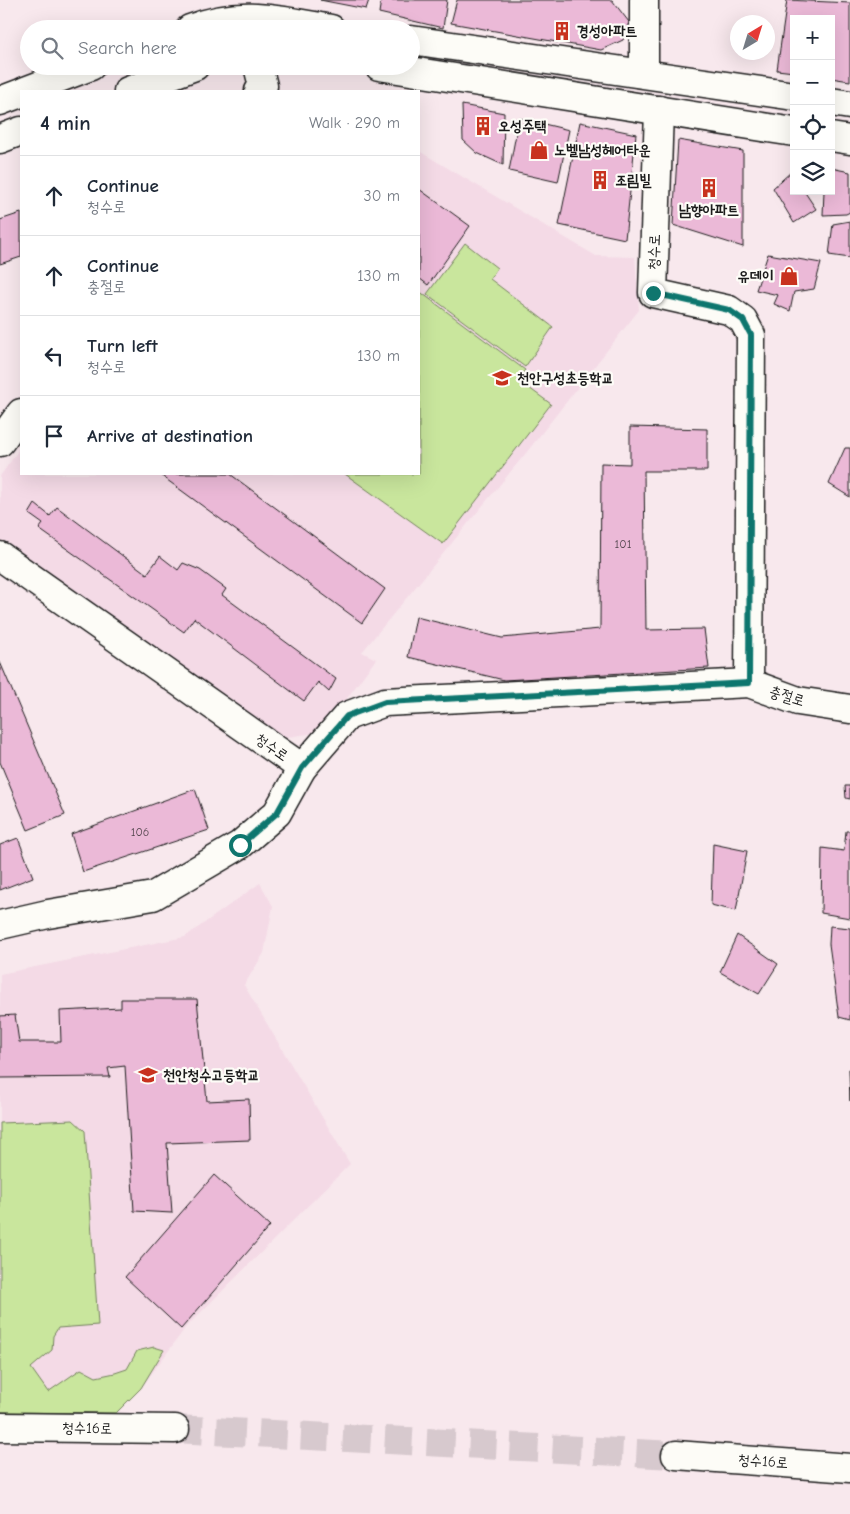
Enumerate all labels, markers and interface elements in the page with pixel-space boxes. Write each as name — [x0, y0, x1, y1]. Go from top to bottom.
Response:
north arrow — [730, 15, 775, 60]
map controls — [790, 15, 835, 195]
button: + — [790, 15, 835, 60]
search box — [20, 20, 420, 75]
building icon: 경성아파트 — [551, 20, 573, 42]
place label: 경성아파트 — [577, 22, 637, 40]
icon: search — [38, 34, 66, 62]
text: Search here — [78, 37, 177, 59]
button: − — [790, 60, 835, 105]
button: locate — [790, 105, 835, 150]
text: 4 min — [40, 111, 91, 135]
text: Walk · 290 m — [309, 114, 400, 132]
building icon: 오성주택 — [472, 115, 494, 137]
place label: 오성주택 — [498, 117, 546, 135]
shop icon: 노벨남성헤어타운 — [528, 139, 550, 161]
place label: 노벨남성헤어타운 — [554, 141, 651, 159]
button: layers — [790, 150, 835, 195]
building icon: 조림빌 — [589, 169, 611, 191]
place label: 조림빌 — [615, 171, 652, 189]
text: Continue — [87, 175, 159, 197]
building icon: 남향아파트 — [698, 177, 720, 199]
icon: ahead — [40, 182, 68, 210]
text: 30 m — [364, 187, 400, 205]
text: 청수로 — [87, 198, 126, 216]
place label: 남향아파트 — [679, 201, 739, 219]
street label: 청수로 — [644, 234, 664, 270]
text: Continue — [87, 255, 159, 277]
icon: ahead — [40, 262, 68, 290]
shop icon: 유데이 — [778, 265, 800, 287]
text: 130 m — [357, 267, 400, 285]
place label: 유데이 — [738, 267, 774, 285]
text: 충절로 — [87, 278, 126, 296]
route end — [642, 282, 665, 305]
text: Turn left — [87, 335, 158, 357]
icon: left — [40, 342, 68, 370]
text: 130 m — [357, 347, 400, 365]
text: 청수로 — [87, 358, 126, 376]
school or university icon: 천안구성초등학교 — [491, 367, 513, 389]
place label: 천안구성초등학교 — [517, 369, 614, 387]
icon: arrive — [40, 422, 68, 450]
text: Arrive at destination — [87, 425, 253, 447]
house number: 101 — [615, 537, 632, 551]
street label: 충절로 — [767, 682, 807, 710]
street label: 청수로 — [252, 729, 292, 765]
house number: 106 — [131, 825, 149, 839]
route start — [229, 834, 252, 857]
school or university icon: 천안청수고등학교 — [137, 1064, 159, 1086]
place label: 천안청수고등학교 — [163, 1066, 260, 1084]
street label: 청수16로 — [62, 1419, 112, 1437]
street label: 청수16로 — [737, 1450, 789, 1472]

